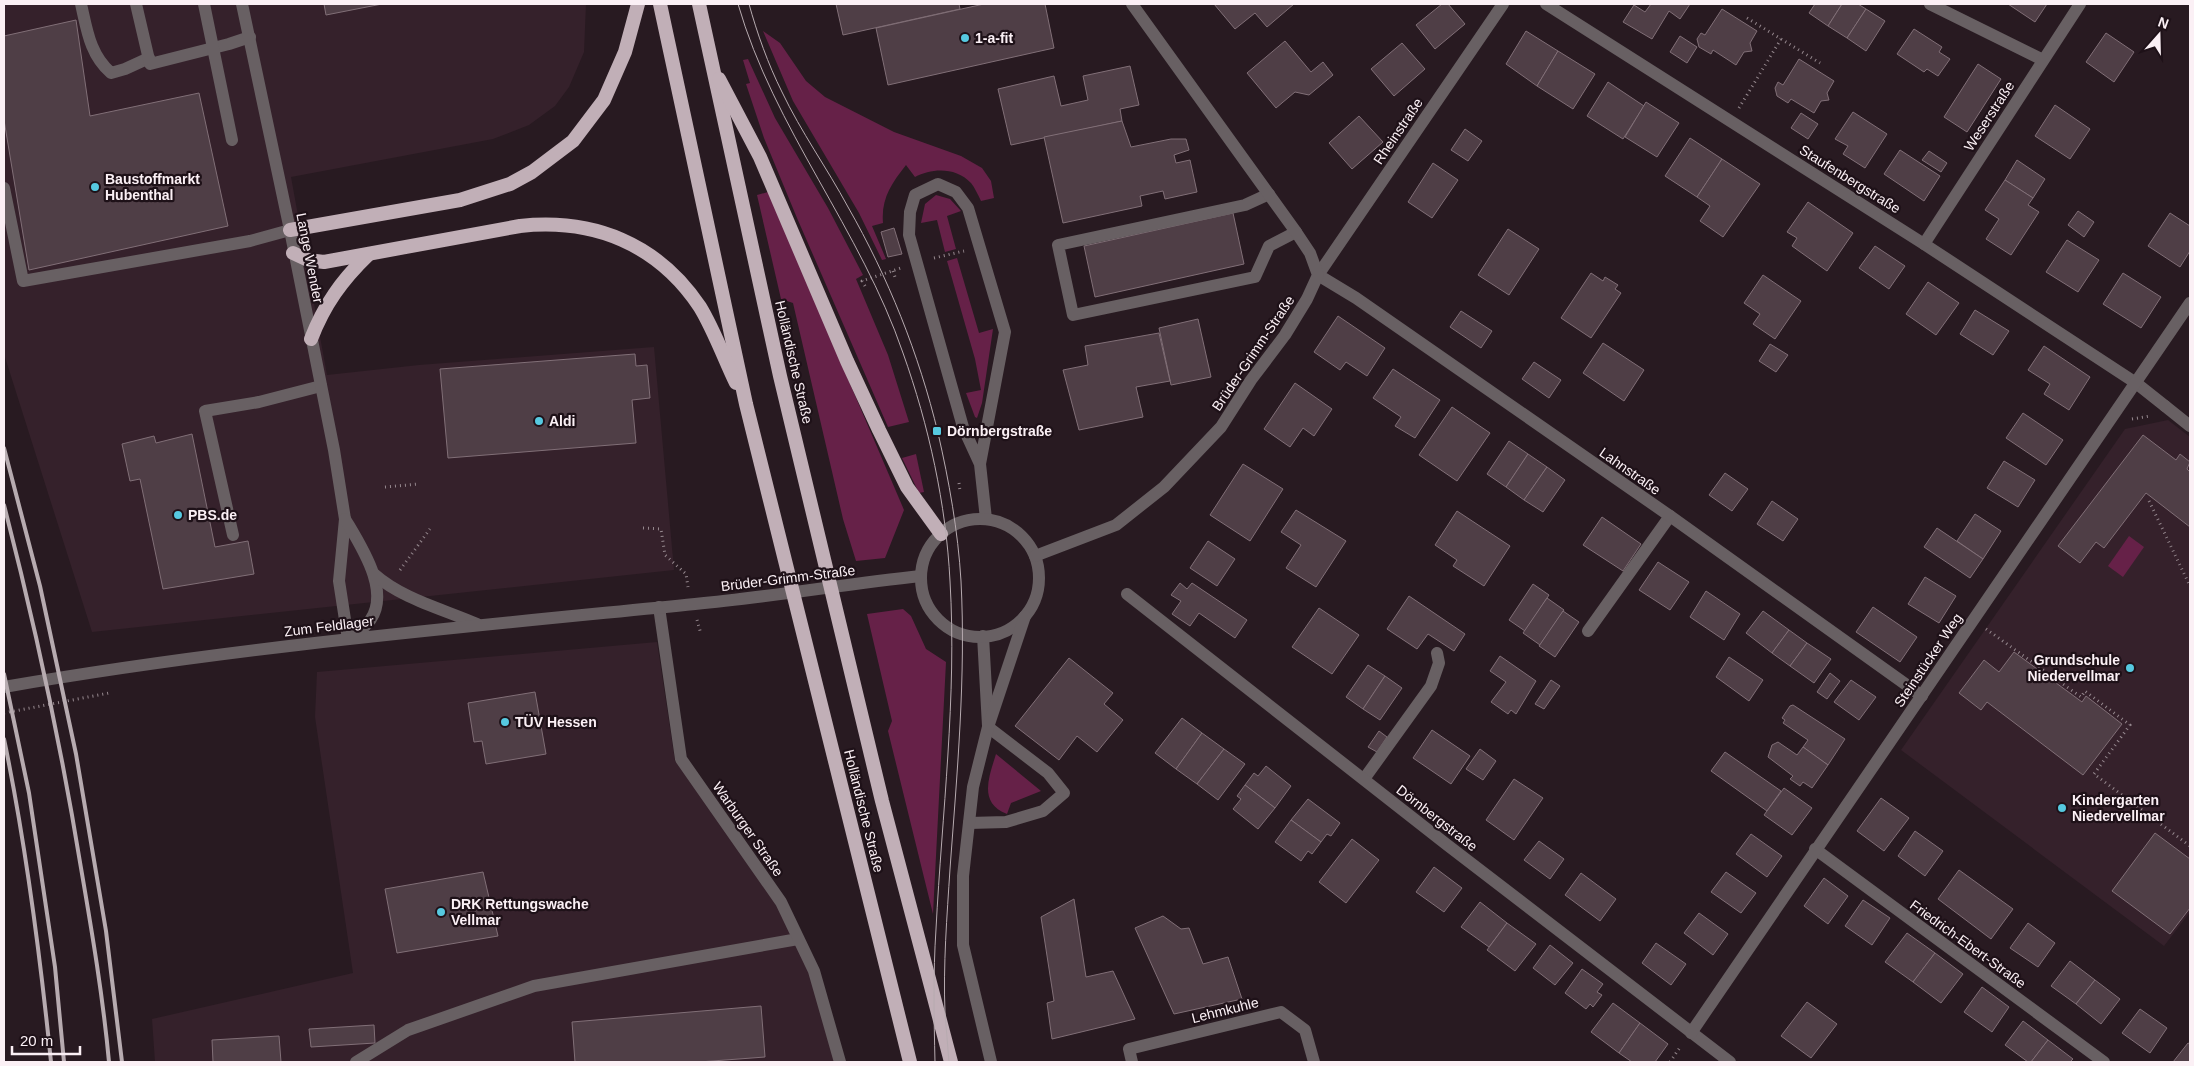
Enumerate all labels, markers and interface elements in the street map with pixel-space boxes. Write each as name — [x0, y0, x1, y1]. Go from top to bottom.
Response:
north arrow — [2134, 10, 2184, 60]
text: N — [2156, 14, 2171, 32]
place label: 1-a-fit — [975, 30, 1013, 46]
marker: 1-a-fit — [959, 32, 971, 44]
street label: Weserstraße — [1961, 78, 2018, 154]
street label: Rheinstraße — [1370, 95, 1426, 167]
street label: Staufenbergstraße — [1797, 141, 1904, 217]
place label: Baustoffmarkt Hubenthal — [105, 171, 200, 203]
marker: Baustoffmarkt Hubenthal — [89, 181, 101, 193]
street label: Lange Wender — [293, 212, 327, 305]
street label: Brüder-Grimm-Straße — [1209, 292, 1298, 414]
street label: Holländische Straße — [772, 299, 816, 425]
place label: Aldi — [549, 413, 575, 429]
marker: Aldi — [533, 415, 545, 427]
place label: Dörnbergstraße — [947, 423, 1052, 439]
marker: Dörnbergstraße — [931, 425, 943, 437]
street label: Lahnstraße — [1596, 444, 1664, 498]
place label: PBS.de — [188, 507, 237, 523]
marker: PBS.de — [172, 509, 184, 521]
street label: Brüder-Grimm-Straße — [720, 562, 856, 594]
street label: Steinstücker Weg — [1891, 610, 1965, 710]
street label: Zum Feldlager — [283, 613, 375, 639]
place label: Grundschule Niedervellmar — [2027, 652, 2121, 684]
marker: Grundschule Niedervellmar — [2124, 662, 2136, 674]
place label: TÜV Hessen — [515, 714, 597, 730]
marker: TÜV Hessen — [499, 716, 511, 728]
street label: Holländische Straße — [841, 748, 887, 874]
street label: Warburger Straße — [709, 779, 787, 879]
street label: Dörnbergstraße — [1393, 782, 1481, 855]
place label: Kindergarten Niedervellmar — [2072, 792, 2165, 824]
marker: Kindergarten Niedervellmar — [2056, 802, 2068, 814]
place label: DRK Rettungswache Vellmar — [451, 896, 589, 928]
street label: Friedrich-Ebert-Straße — [1907, 897, 2029, 992]
marker: DRK Rettungswache Vellmar — [435, 906, 447, 918]
street label: Lehmkuhle — [1190, 994, 1260, 1026]
scale bar — [12, 1024, 80, 1056]
text: 20 m — [20, 1032, 53, 1049]

